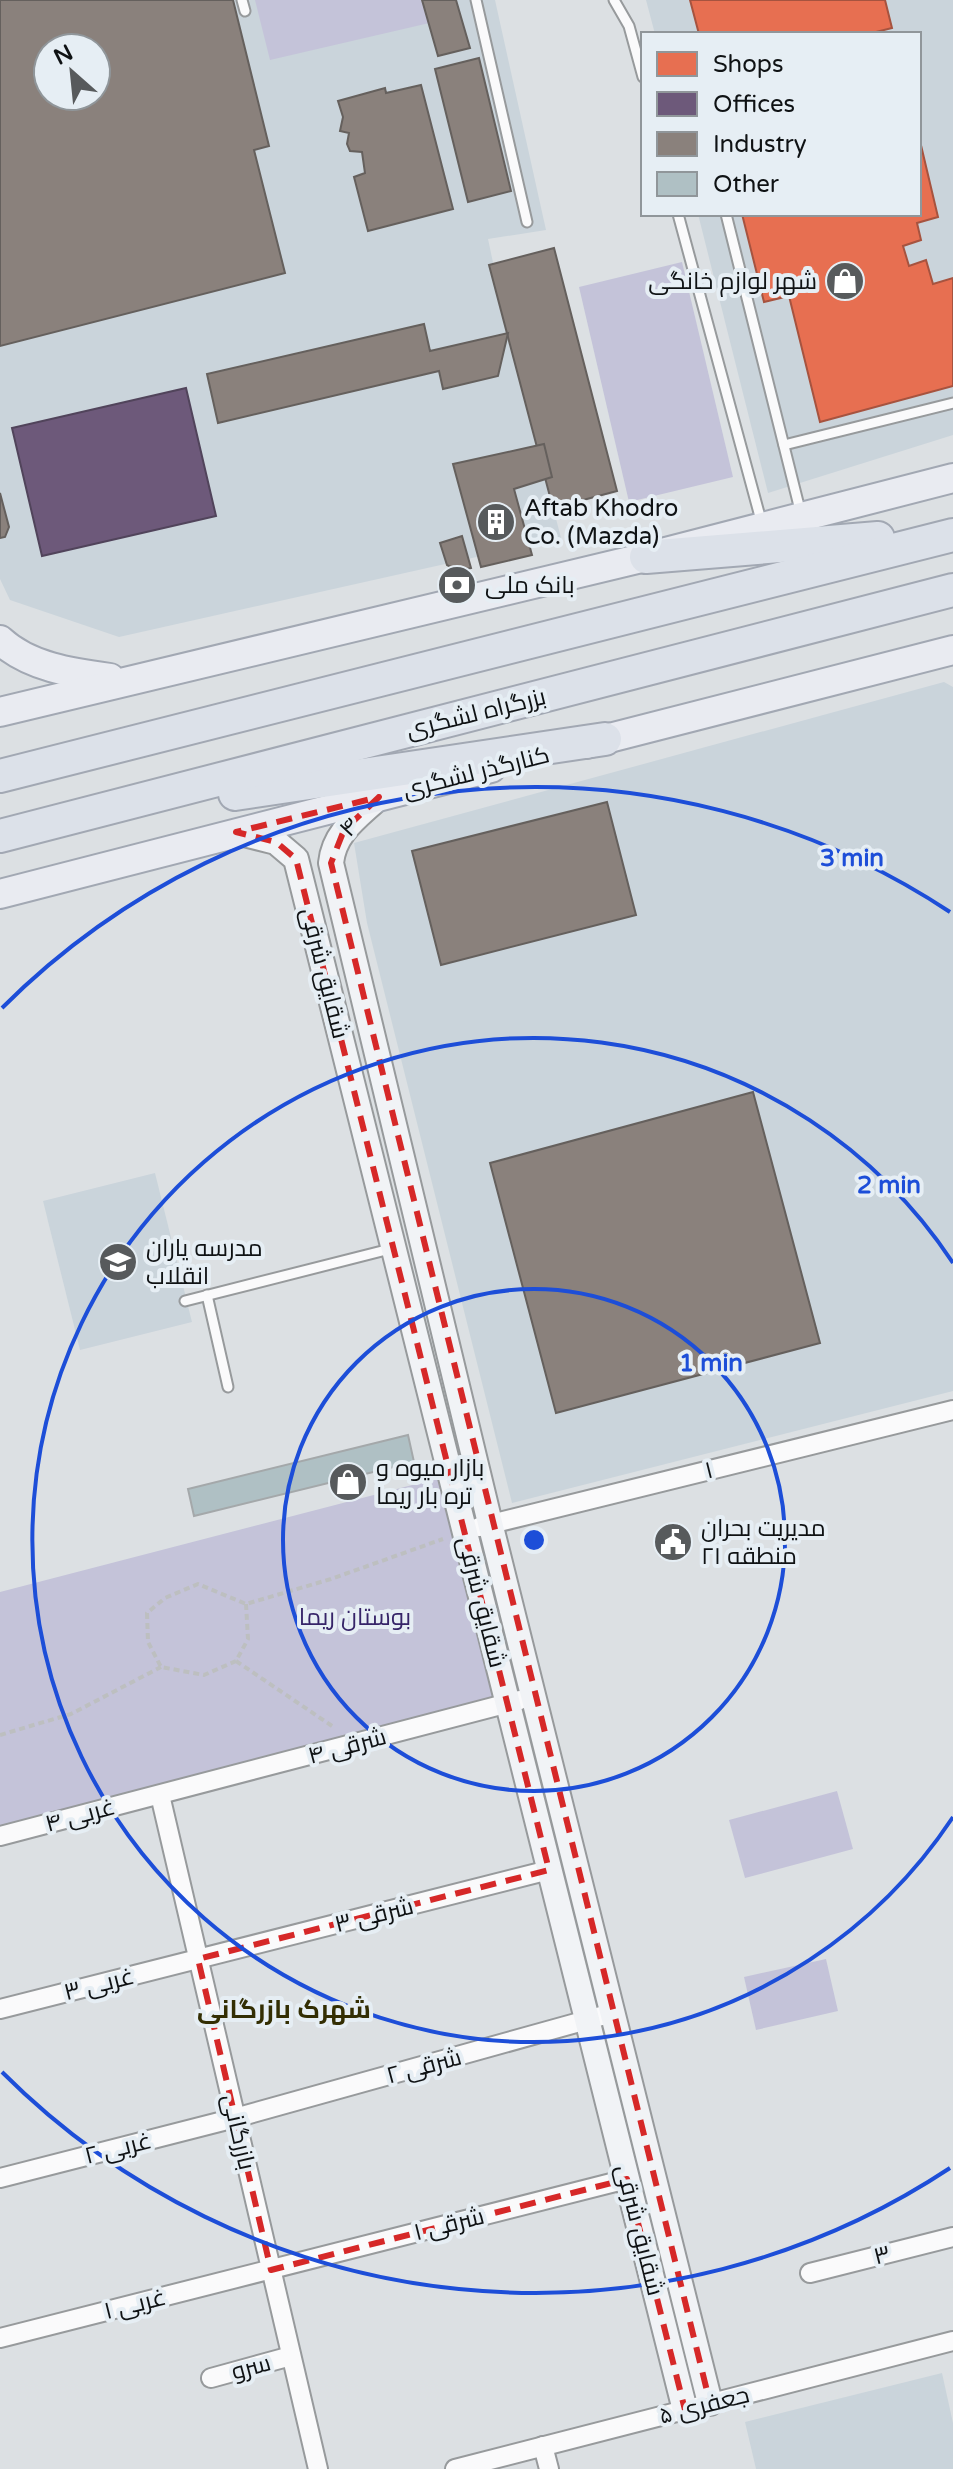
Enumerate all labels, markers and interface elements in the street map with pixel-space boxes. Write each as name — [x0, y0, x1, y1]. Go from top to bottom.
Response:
north arrow — [32, 32, 112, 112]
legend — [641, 32, 921, 216]
text: N — [50, 39, 77, 71]
text: Shops — [713, 50, 783, 79]
text: Offices — [713, 90, 795, 119]
text: Industry — [713, 130, 807, 159]
text: Other — [713, 170, 780, 199]
shop icon: شهر لوازم خانگی — [824, 260, 866, 302]
place label: شهر لوازم خانگی — [648, 267, 817, 297]
place label: Aftab Khodro Co. (Mazda) — [524, 494, 678, 551]
building icon: Aftab Khodro Co. (Mazda) — [475, 501, 517, 543]
bank icon: بانک ملی — [436, 564, 478, 606]
place label: بانک ملی — [485, 571, 575, 600]
street label: بزرگراه لشگری — [403, 682, 549, 745]
street label: کنارگذر لشگری — [400, 740, 552, 805]
street label: ۴ — [333, 812, 365, 843]
text: 3 min — [820, 844, 884, 873]
street label: شقایق شرقی — [294, 905, 355, 1042]
text: 2 min — [857, 1171, 921, 1200]
place label: مدرسه یاران انقلاب — [146, 1234, 263, 1291]
school or university icon: مدرسه یاران انقلاب — [97, 1241, 139, 1283]
text: 1 min — [679, 1349, 743, 1378]
place label: بازار میوه و تره بار ریما — [376, 1454, 484, 1511]
street label: ۱ — [702, 1456, 716, 1485]
shop icon: بازار میوه و تره بار ریما — [327, 1461, 369, 1503]
place label: مدیریت بحران منطقه ۲۱ — [701, 1514, 826, 1571]
public building icon: مدیریت بحران منطقه ۲۱ — [652, 1521, 694, 1563]
centre of rings — [520, 1526, 548, 1554]
street label: شقایق شرقی — [451, 1534, 512, 1671]
park label: بوستان ریما — [299, 1603, 411, 1632]
street label: ۴ شرقی — [305, 1722, 389, 1771]
street label: ۴ غربی — [42, 1792, 118, 1839]
street label: ۳ شرقی — [332, 1892, 417, 1939]
street label: ۳ غربی — [61, 1962, 137, 2007]
district label: شهرک بازرگانی — [197, 1994, 371, 2025]
street label: ۲ شرقی — [383, 2043, 465, 2090]
street label: بازرگانی — [216, 2091, 261, 2173]
street label: ۲ غربی — [82, 2126, 155, 2171]
street label: شقایق شرقی — [609, 2162, 670, 2299]
street label: ۱ شرقی — [411, 2202, 487, 2247]
street label: ۳ — [871, 2239, 894, 2272]
street label: ۱ غربی — [101, 2283, 169, 2326]
street label: سرو — [228, 2348, 274, 2387]
street label: جعفری ۵ — [656, 2380, 752, 2431]

